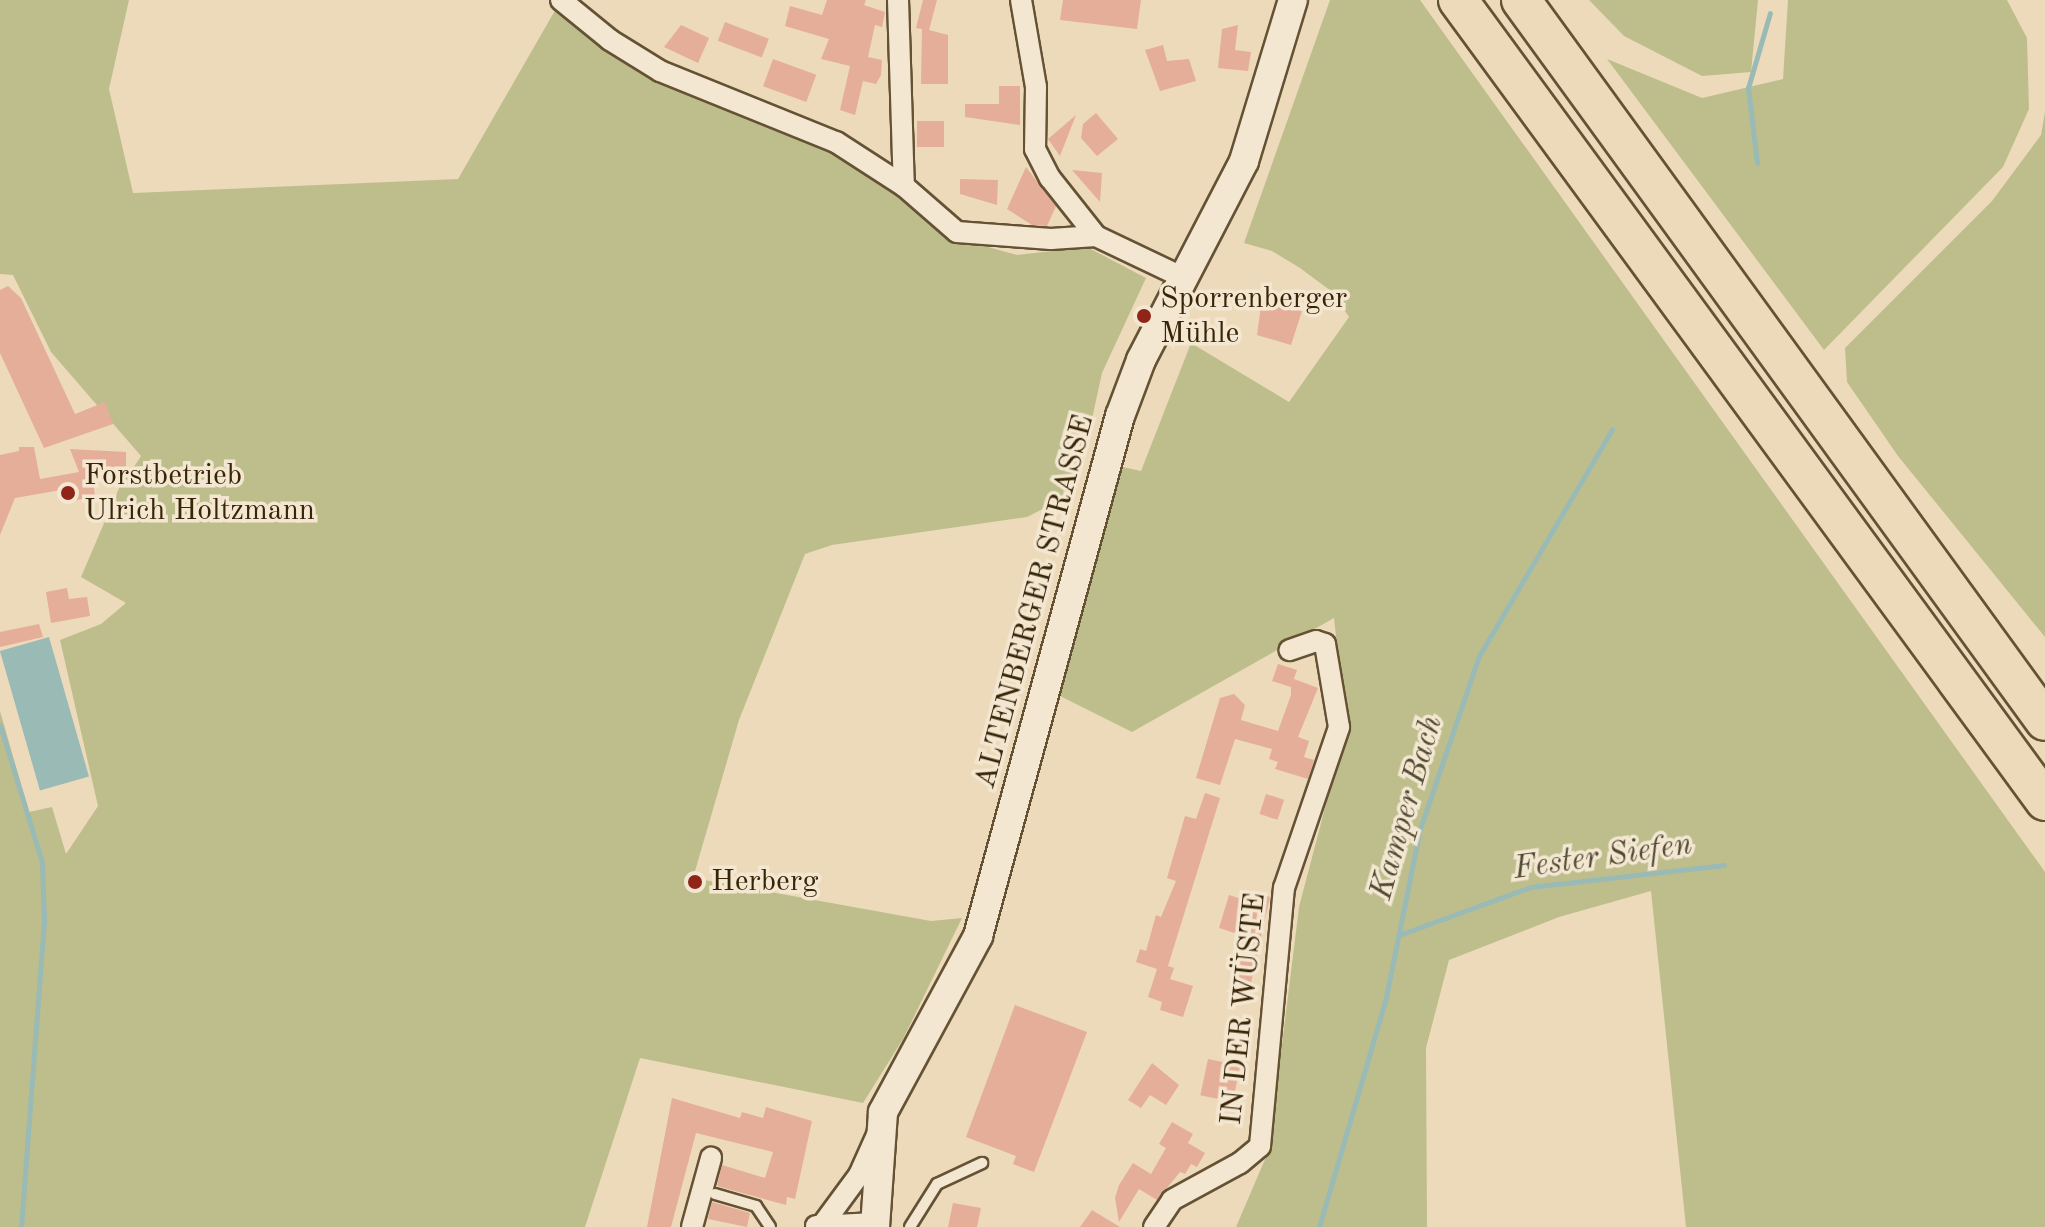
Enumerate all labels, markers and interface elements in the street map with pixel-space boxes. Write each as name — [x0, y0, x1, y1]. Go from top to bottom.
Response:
place label: Sporrenberger Mühle — [1160, 281, 1347, 352]
marker: Sporrenberger Mühle — [1135, 307, 1153, 325]
street label: ALTENBERGER STRASSE — [968, 411, 1102, 793]
place label: Forstbetrieb Ulrich Holtzmann — [84, 458, 315, 528]
marker: Forstbetrieb Ulrich Holtzmann — [59, 484, 77, 502]
water label: Kamper Bach — [1363, 712, 1453, 904]
water label: Fester Siefen — [1511, 826, 1695, 890]
place label: Herberg — [711, 864, 818, 900]
marker: Herberg — [686, 873, 704, 891]
street label: IN DER WÜSTE — [1214, 891, 1274, 1127]

